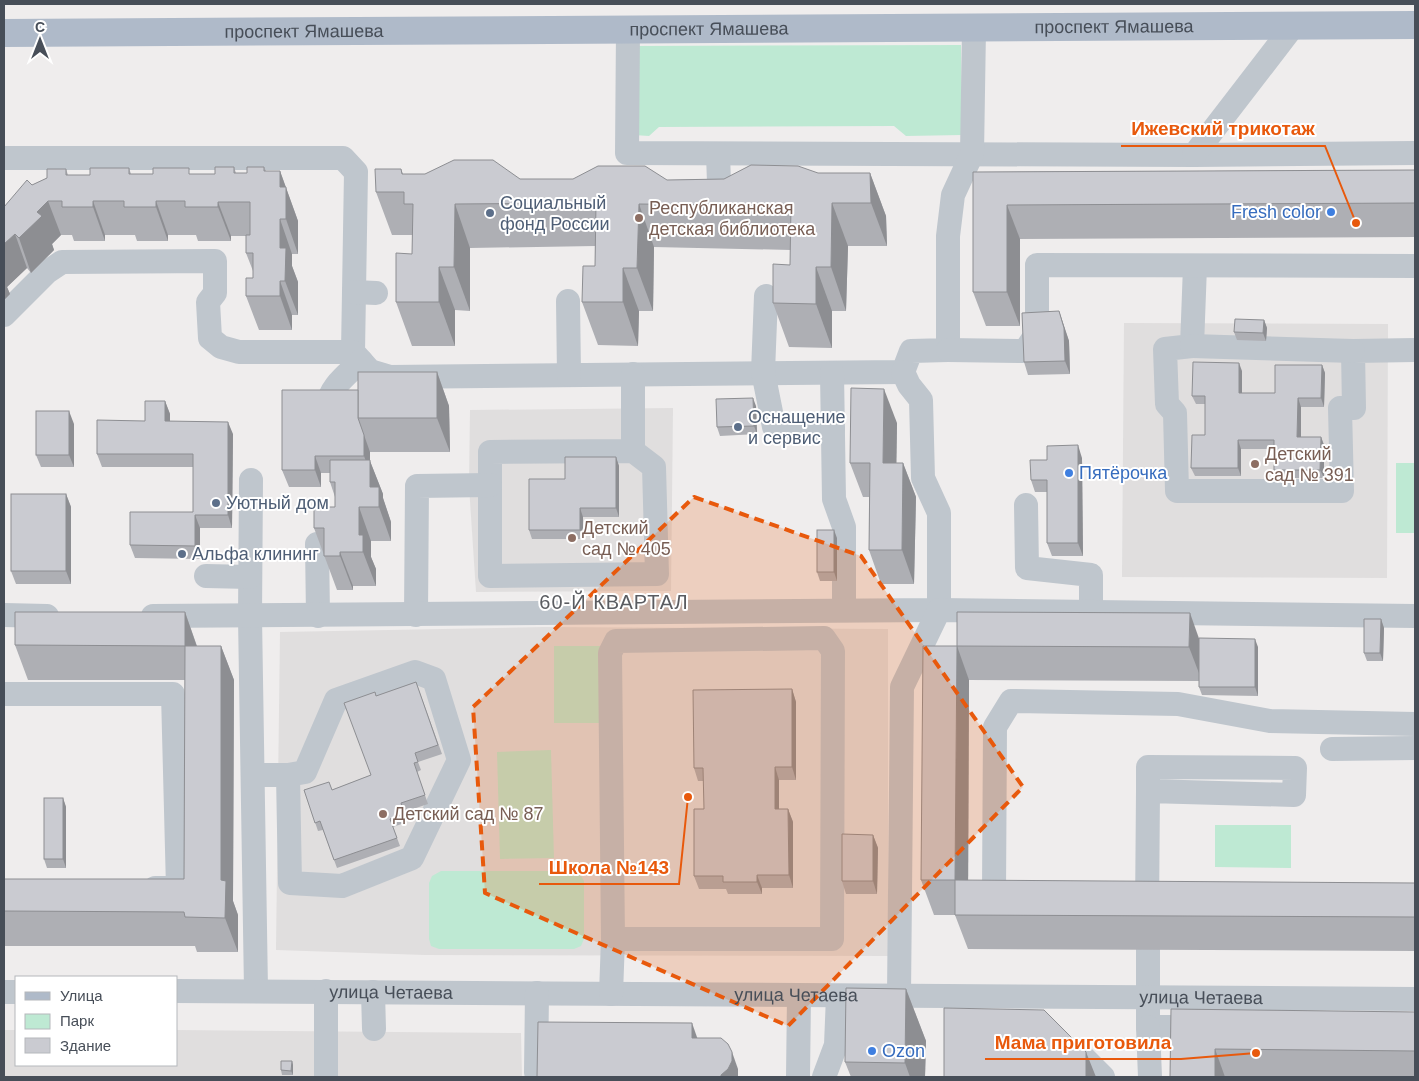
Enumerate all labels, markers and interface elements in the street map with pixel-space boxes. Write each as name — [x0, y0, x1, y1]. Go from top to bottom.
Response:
north arrow — [15, 15, 65, 65]
street label: проспект Ямашева — [1034, 16, 1195, 37]
text: С — [35, 19, 45, 35]
street label: проспект Ямашева — [629, 19, 790, 39]
street label: проспект Ямашева — [224, 21, 385, 42]
callout: Ижевский трикотаж — [1121, 112, 1325, 146]
text: Ижевский трикотаж — [1131, 118, 1315, 139]
place label: Социальный фонд России — [500, 193, 610, 234]
place label: Республиканская детская библиотека — [649, 198, 816, 239]
place label: Fresh color — [1231, 202, 1321, 222]
marker: Fresh color — [1325, 206, 1337, 218]
marker: Социальный фонд России — [484, 207, 496, 219]
marker: Республиканская детская библиотека — [633, 212, 645, 224]
place label: Оснащение и сервис — [748, 407, 846, 448]
marker: Оснащение и сервис — [732, 421, 744, 433]
place label: Детский сад № 391 — [1265, 444, 1354, 485]
marker: Детский сад № 391 — [1249, 458, 1261, 470]
place label: Пятёрочка — [1079, 463, 1168, 483]
marker: Пятёрочка — [1063, 467, 1075, 479]
place label: Уютный дом — [226, 493, 329, 513]
marker: Уютный дом — [210, 497, 222, 509]
place label: Детский сад № 405 — [582, 518, 671, 559]
marker: Детский сад № 405 — [566, 532, 578, 544]
place label: Альфа клининг — [192, 544, 319, 564]
marker: Альфа клининг — [176, 548, 188, 560]
district label: 60-Й КВАРТАЛ — [539, 590, 689, 613]
place label: Детский сад № 87 — [393, 804, 543, 824]
marker: Детский сад № 87 — [377, 808, 389, 820]
callout: Школа №143 — [539, 850, 679, 884]
text: Школа №143 — [549, 857, 669, 878]
legend — [15, 976, 178, 1066]
street label: улица Четаева — [329, 982, 454, 1003]
street label: улица Четаева — [734, 985, 859, 1005]
text: Улица — [60, 987, 103, 1004]
street label: улица Четаева — [1139, 987, 1264, 1008]
text: Парк — [60, 1012, 94, 1029]
callout: Мама приготовила — [985, 1025, 1181, 1059]
text: Мама приготовила — [995, 1032, 1172, 1053]
text: Здание — [60, 1037, 111, 1054]
place label: Ozon — [882, 1041, 925, 1061]
marker: Ozon — [866, 1045, 878, 1057]

